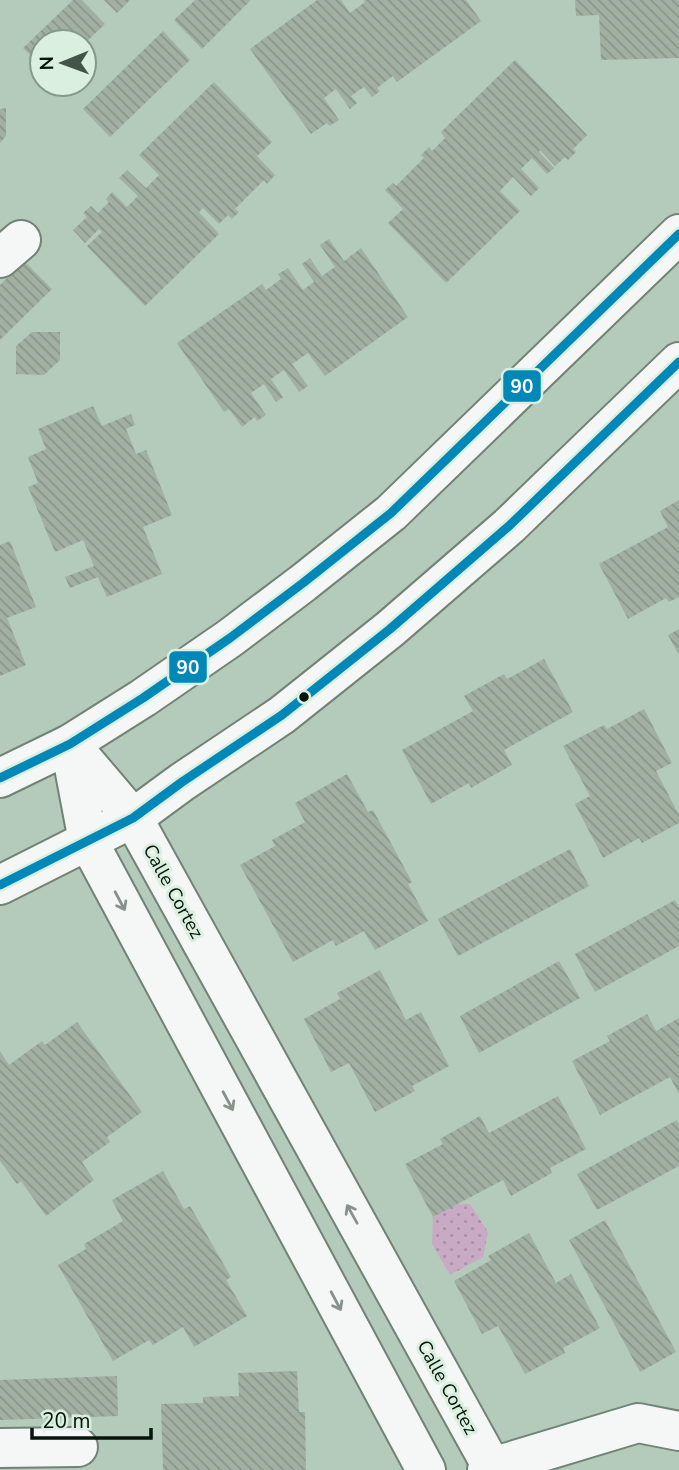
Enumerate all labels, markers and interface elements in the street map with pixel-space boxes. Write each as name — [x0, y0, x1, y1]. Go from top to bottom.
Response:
north arrow — [28, 28, 98, 98]
text: N — [34, 56, 60, 71]
line badge: 90 — [502, 369, 542, 403]
text: 90 — [511, 374, 533, 400]
line badge: 90 — [168, 650, 208, 684]
text: 90 — [177, 655, 199, 681]
unlabelled marker — [297, 690, 311, 704]
street label: Calle Cortez — [137, 840, 210, 943]
one-way arrow — [114, 890, 127, 911]
one-way arrow — [222, 1090, 235, 1111]
one-way arrow — [345, 1204, 358, 1225]
one-way arrow — [329, 1291, 343, 1311]
street label: Calle Cortez — [411, 1336, 484, 1439]
scale bar — [32, 1396, 150, 1440]
text: 20 m — [42, 1407, 91, 1435]

